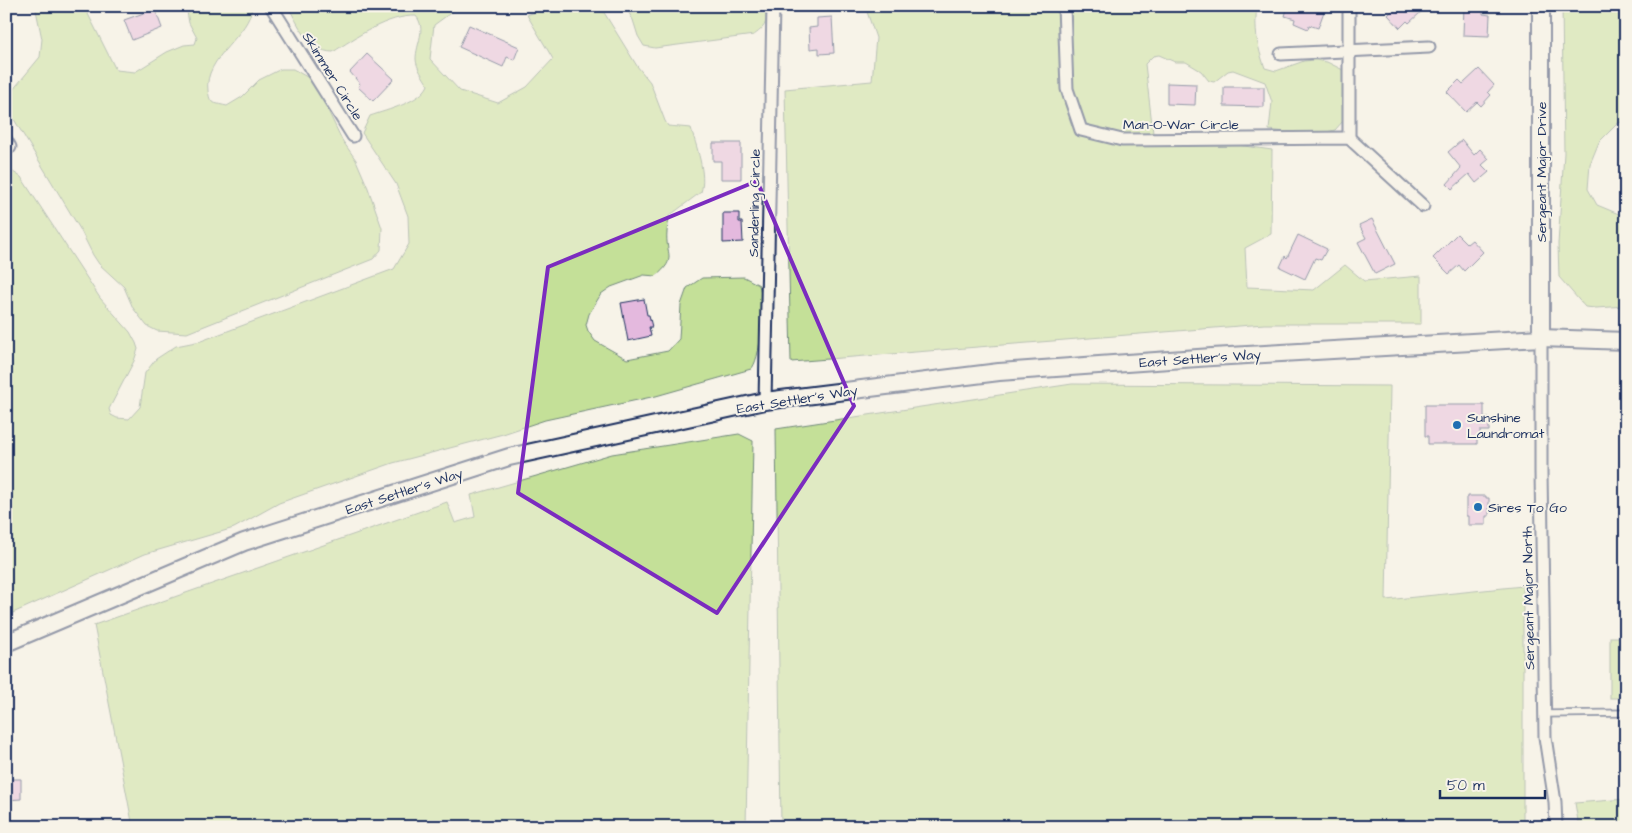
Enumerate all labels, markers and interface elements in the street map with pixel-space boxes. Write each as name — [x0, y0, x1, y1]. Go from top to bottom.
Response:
street label: Skimmer Circle — [297, 28, 368, 125]
street label: Sergeant Major Drive — [1532, 101, 1552, 242]
street label: Man-O-War Circle — [1123, 115, 1239, 135]
street label: Sanderling Circle — [744, 148, 766, 257]
street label: East Settler's Way — [1139, 345, 1262, 373]
street label: East Settler's Way — [735, 381, 859, 419]
place label: Sunshine Laundromat — [1467, 408, 1545, 444]
marker: Sunshine Laundromat — [1451, 419, 1463, 431]
street label: East Settler's Way — [343, 463, 466, 520]
place label: Sires To Go — [1488, 498, 1567, 518]
marker: Sires To Go — [1472, 501, 1484, 513]
street label: Sergeant Major North — [1518, 526, 1540, 670]
scale bar — [1440, 768, 1544, 800]
text: 50 m — [1447, 775, 1485, 796]

